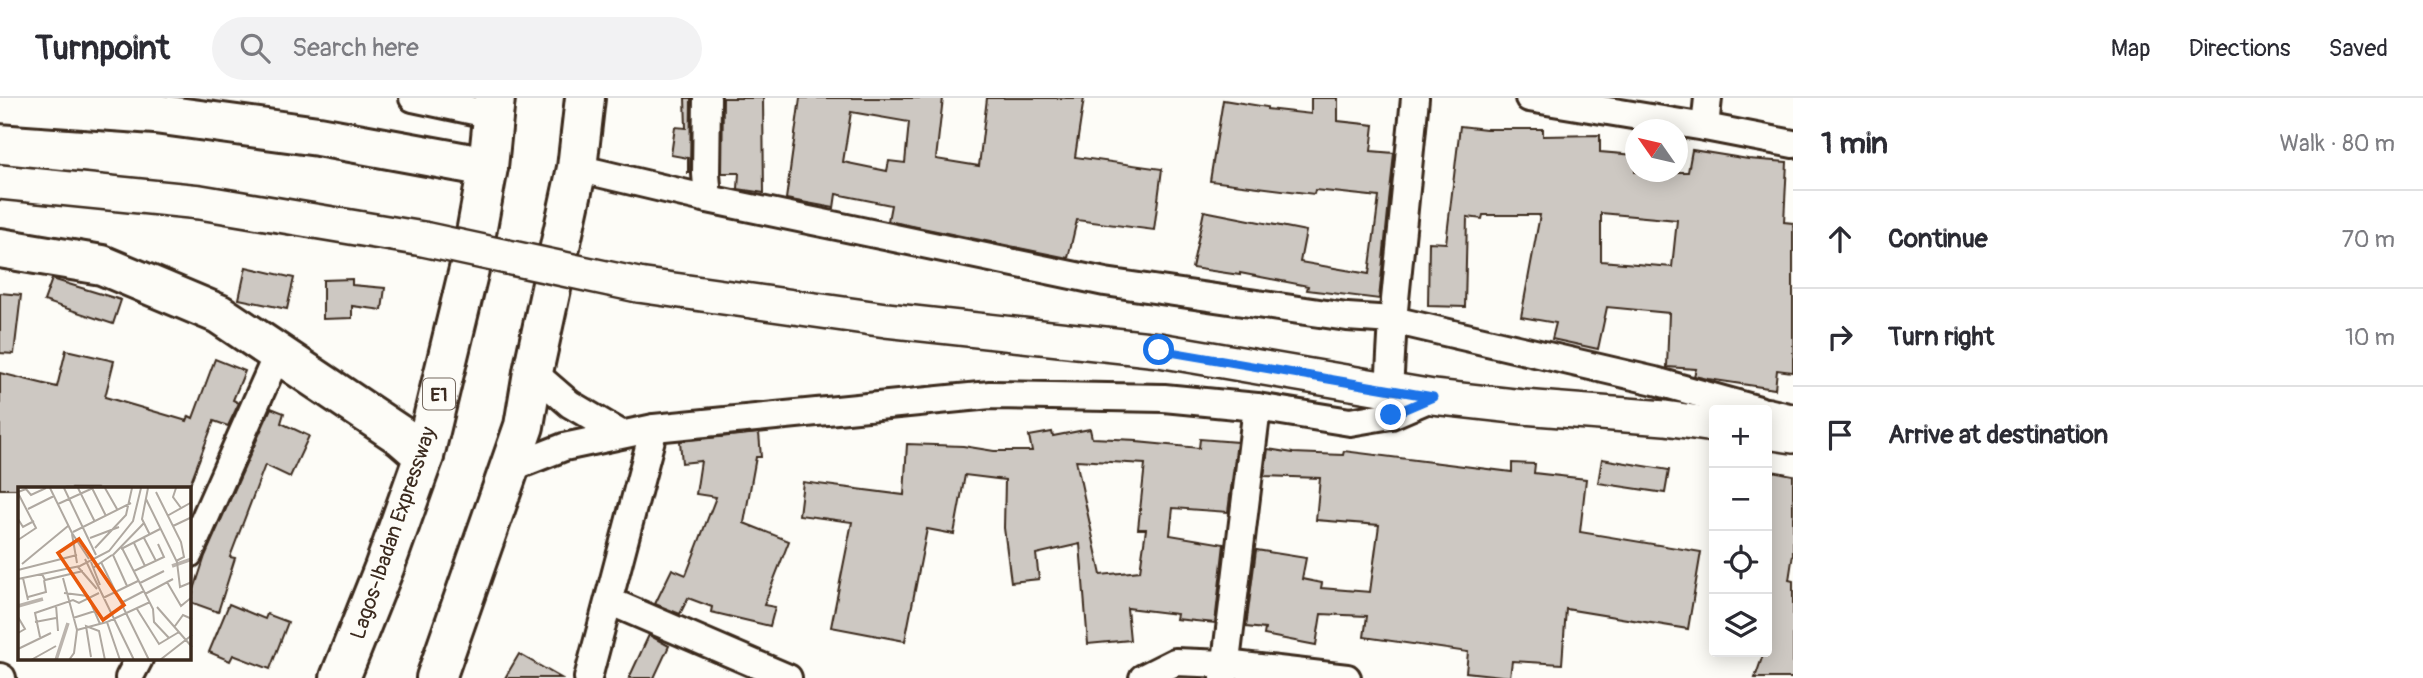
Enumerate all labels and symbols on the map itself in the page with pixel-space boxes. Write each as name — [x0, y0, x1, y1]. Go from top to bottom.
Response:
north arrow — [1625, 119, 1688, 182]
route start — [1143, 334, 1174, 365]
road number: E1 — [423, 378, 455, 410]
route end — [1375, 399, 1406, 430]
street label: Lagos-Ibadan Expressway — [344, 423, 443, 643]
inset map — [18, 487, 191, 660]

